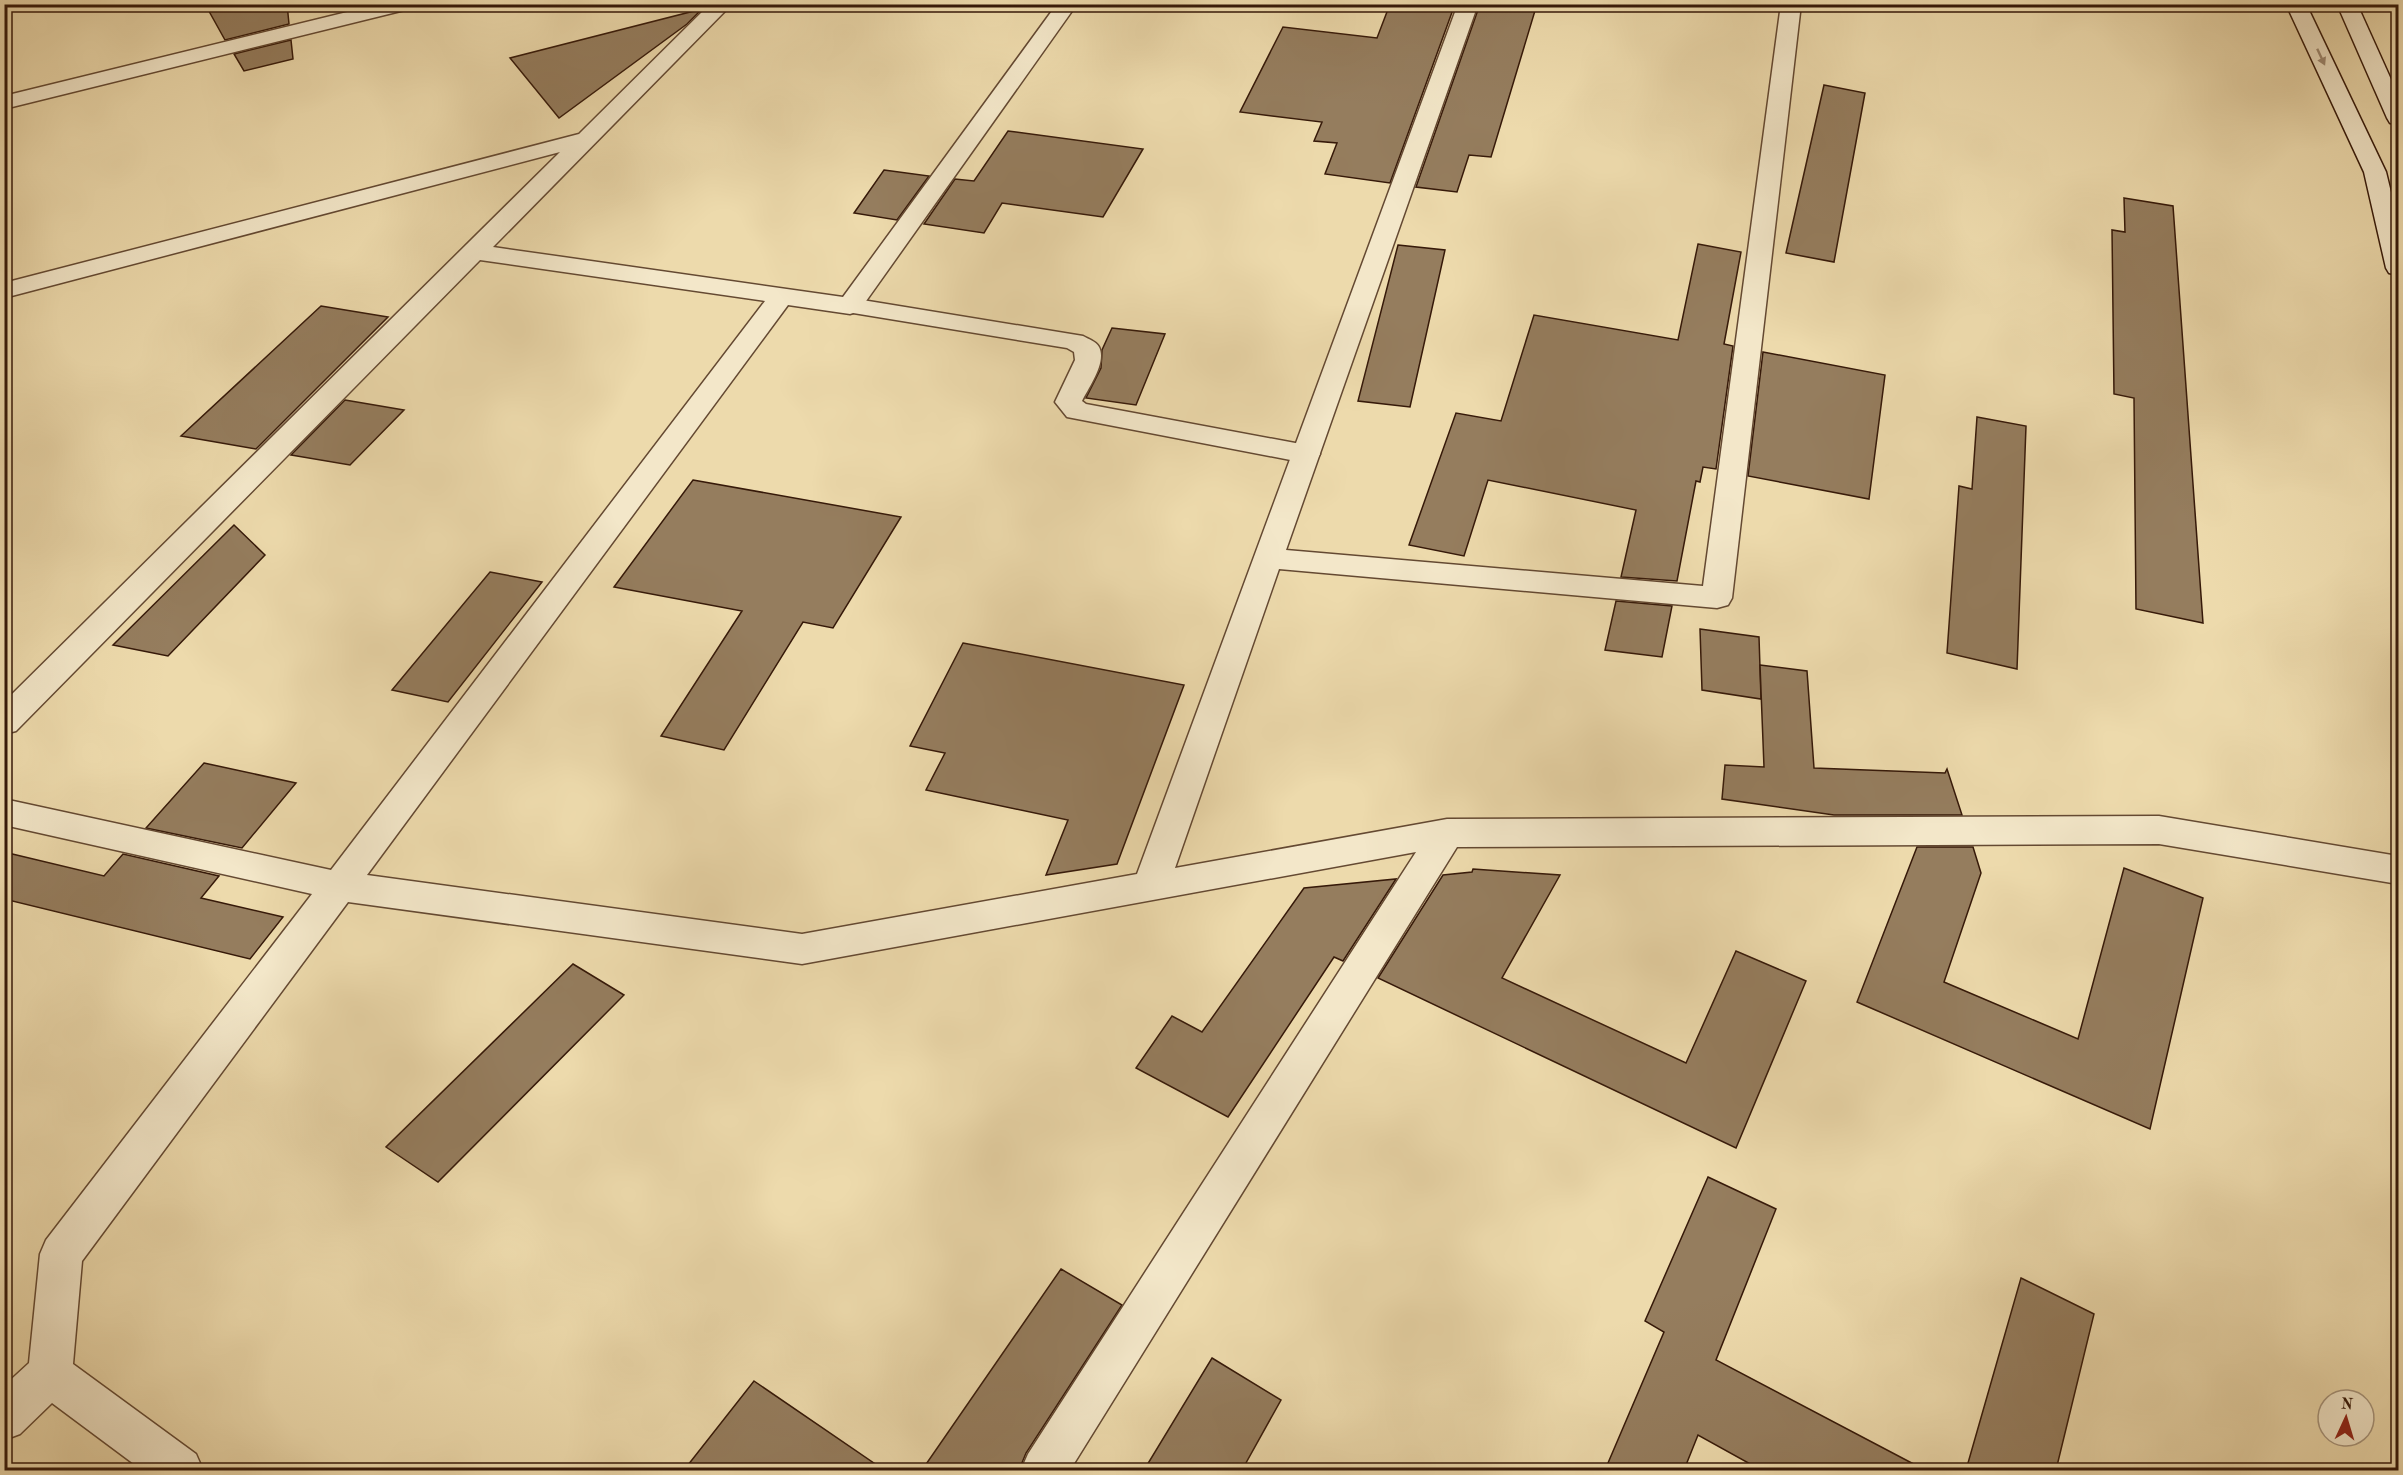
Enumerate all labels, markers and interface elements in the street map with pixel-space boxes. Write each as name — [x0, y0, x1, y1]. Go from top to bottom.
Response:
one-way arrow — [2316, 49, 2325, 66]
north arrow — [2316, 1388, 2376, 1448]
text: N — [2340, 1397, 2354, 1413]

